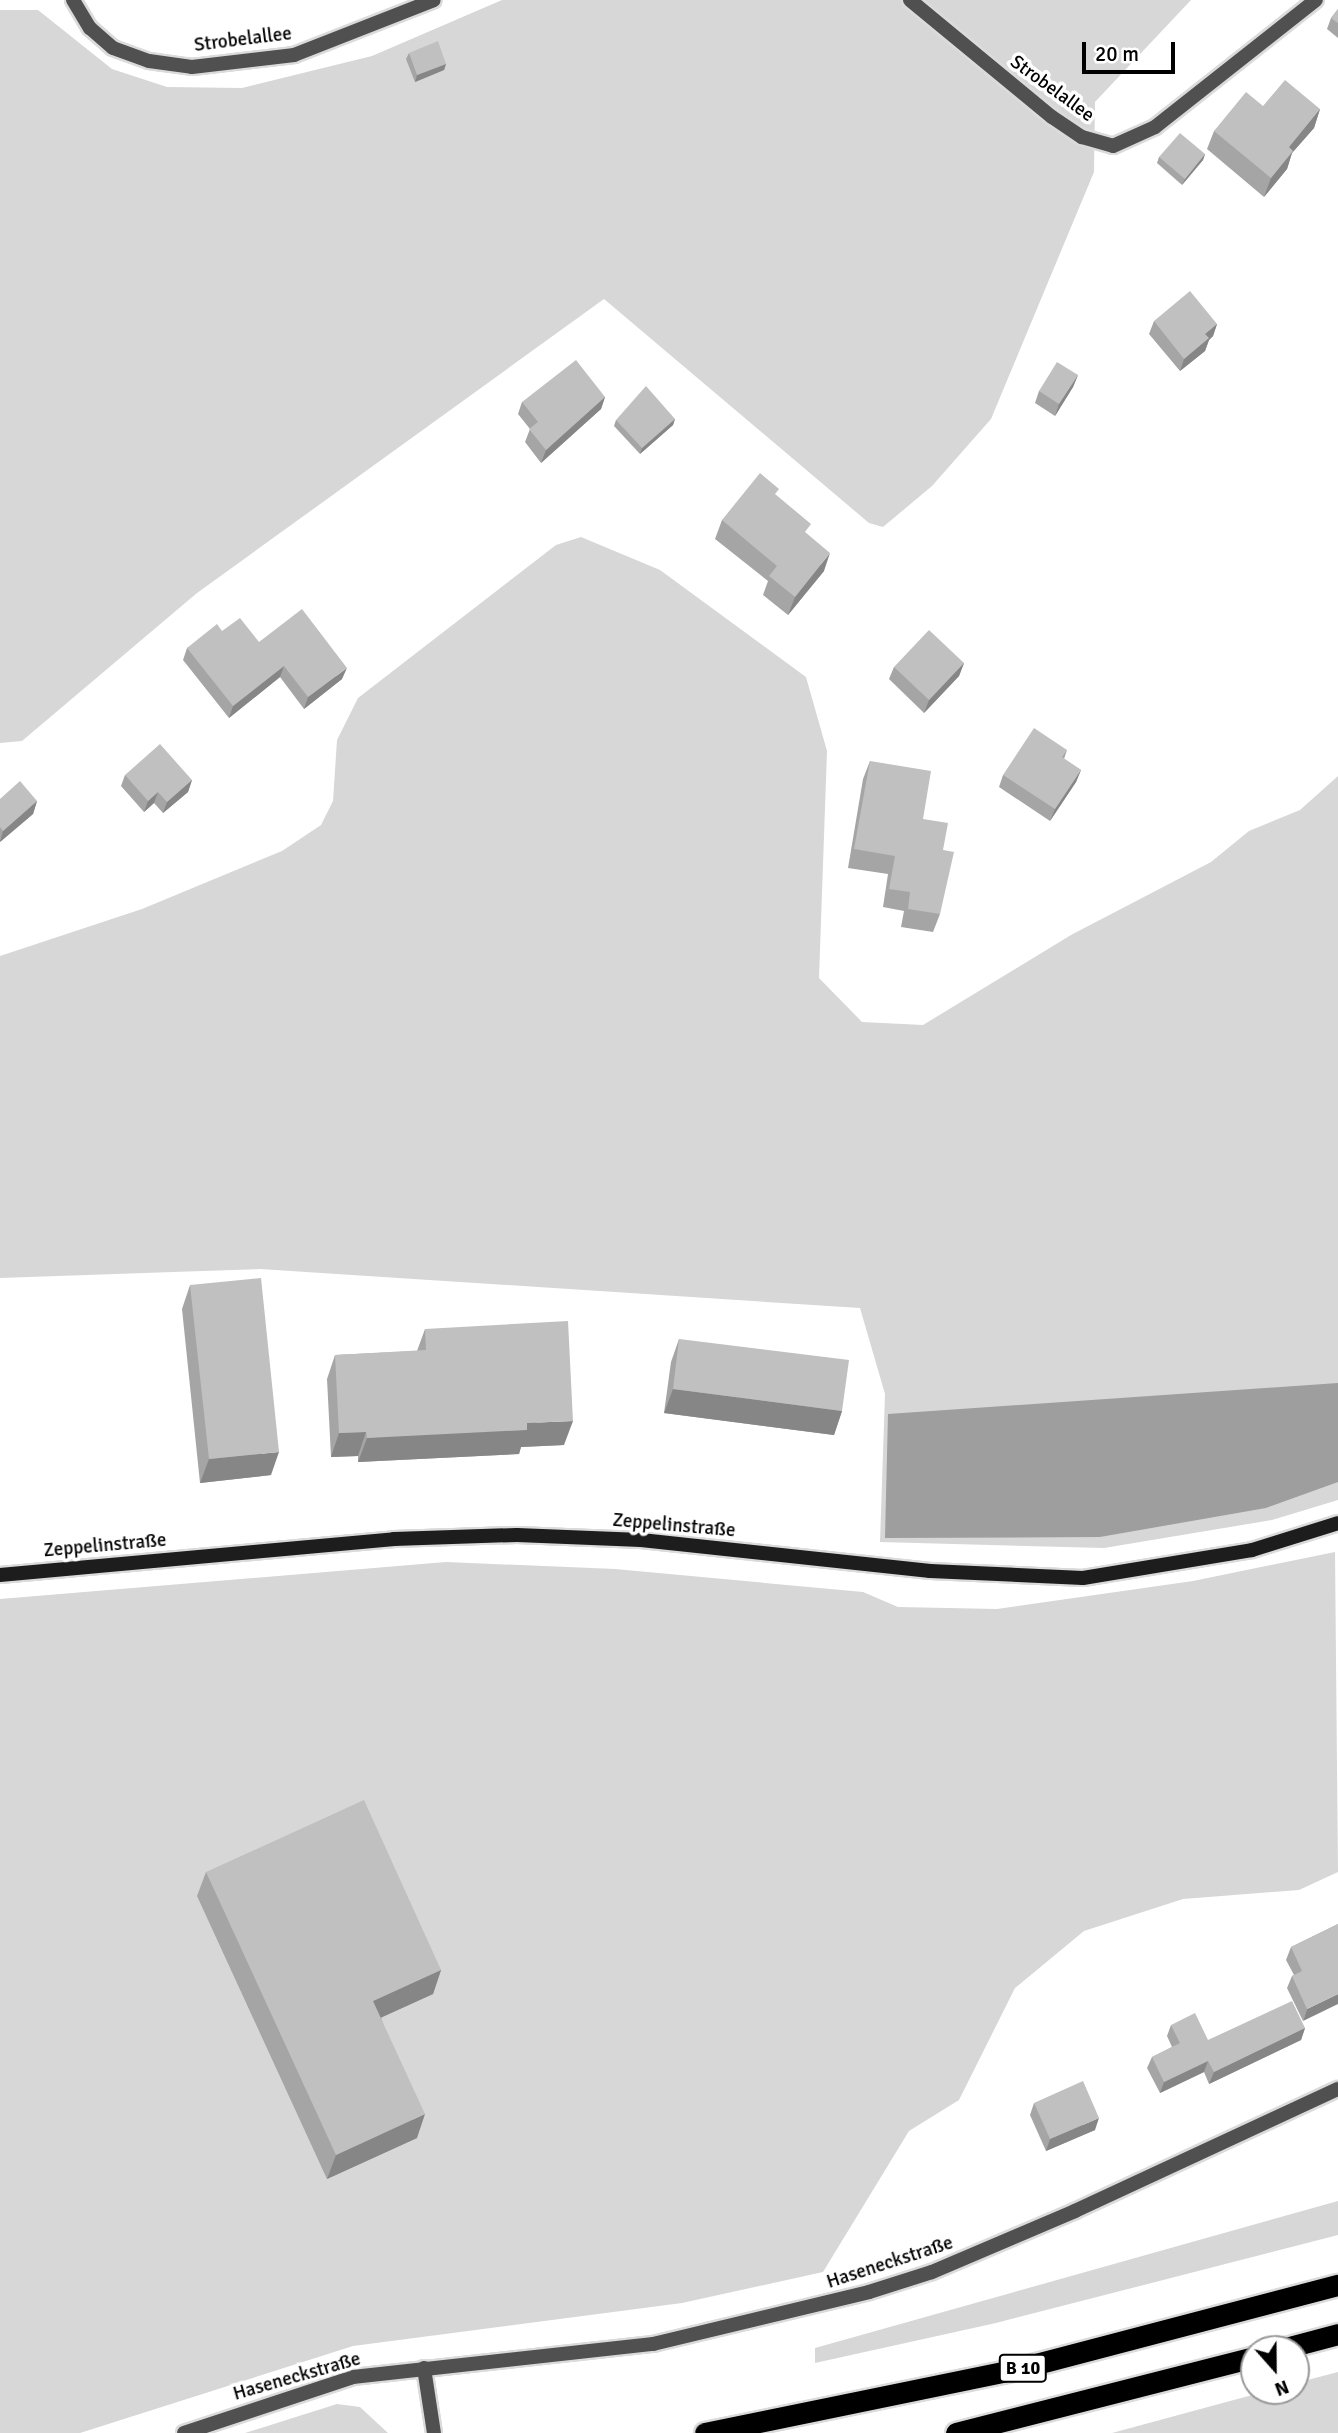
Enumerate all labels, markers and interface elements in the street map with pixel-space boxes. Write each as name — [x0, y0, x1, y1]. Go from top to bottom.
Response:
street label: Strobelallee — [193, 23, 293, 57]
scale bar — [1086, 28, 1179, 72]
text: 20 m — [1095, 41, 1139, 67]
street label: Strobelallee — [1006, 51, 1098, 127]
street label: Zeppelinstraße — [612, 1509, 736, 1543]
street label: Zeppelinstraße — [43, 1529, 167, 1563]
street label: Haseneckstraße — [824, 2232, 956, 2294]
north arrow — [1240, 2335, 1310, 2405]
street label: Haseneckstraße — [231, 2348, 363, 2406]
road number: B 10 — [998, 2354, 1048, 2382]
text: N — [1271, 2374, 1292, 2401]

